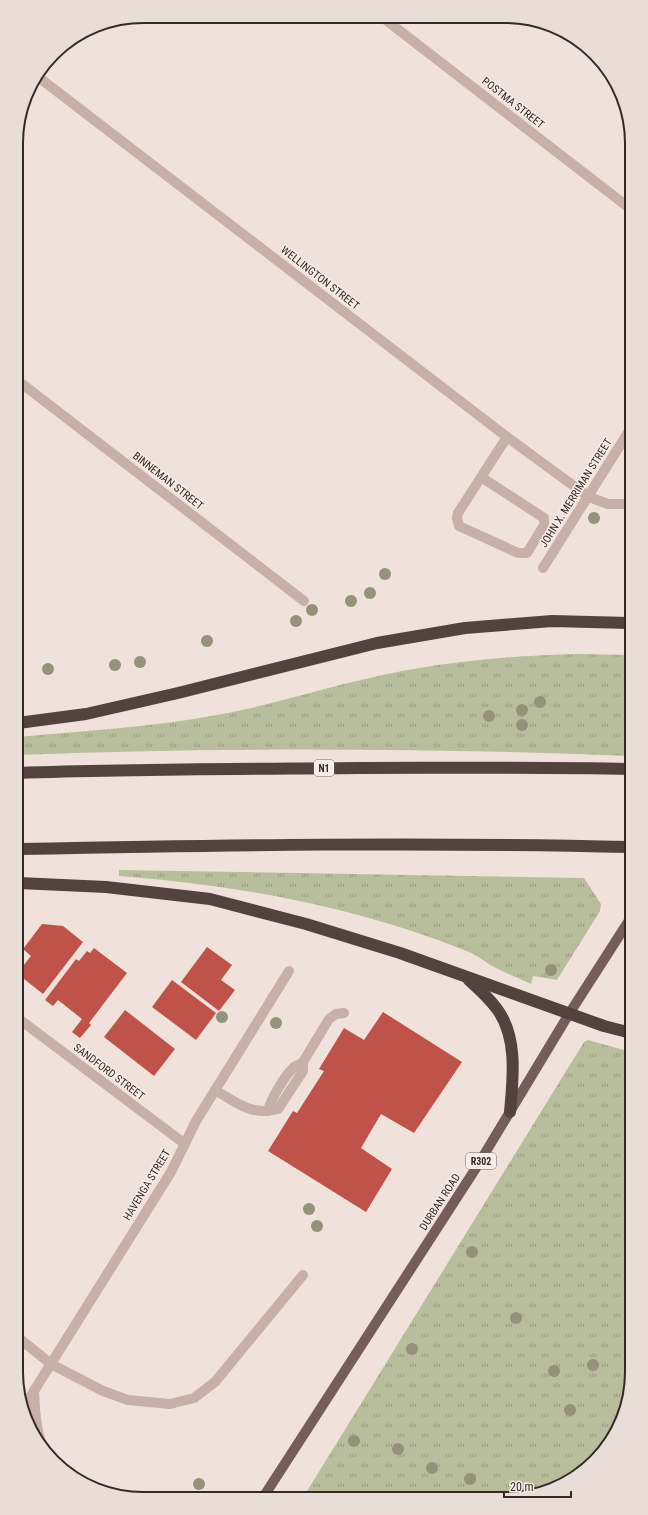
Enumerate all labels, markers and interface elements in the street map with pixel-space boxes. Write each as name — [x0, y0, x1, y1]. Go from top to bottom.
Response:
street label: POSTMA STREET — [479, 75, 547, 132]
street label: WELLINGTON STREET — [278, 243, 362, 313]
street label: JOHN X. MERRIMAN STREET — [537, 436, 615, 550]
street label: BINNEMAN STREET — [130, 449, 206, 513]
road number: N1 — [314, 760, 334, 776]
street label: SANDFORD STREET — [71, 1041, 147, 1103]
street label: HAVENGA STREET — [121, 1147, 173, 1223]
road number: R302 — [466, 1153, 496, 1169]
street label: DURBAN ROAD — [417, 1171, 463, 1233]
scale bar — [504, 1473, 571, 1499]
text: 20 m — [510, 1480, 534, 1494]

